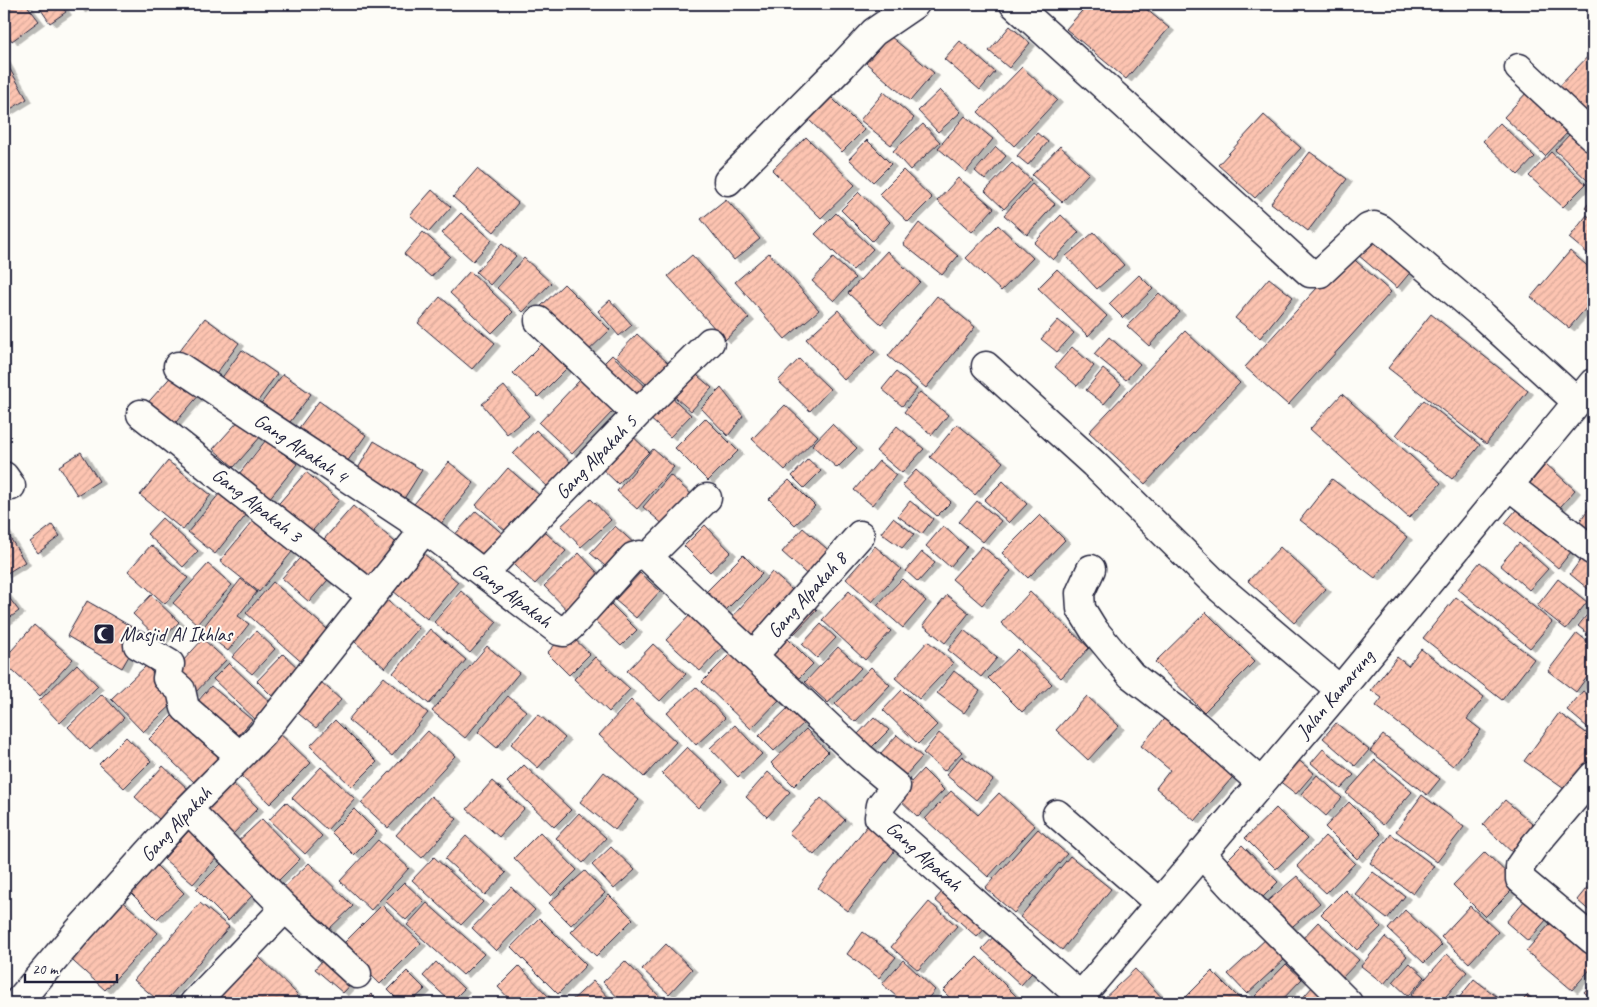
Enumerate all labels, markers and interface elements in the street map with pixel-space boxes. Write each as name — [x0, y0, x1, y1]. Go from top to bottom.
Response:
street label: Gang Alpakah 4 — [249, 408, 354, 490]
street label: Gang Alpakah 5 — [550, 409, 643, 504]
street label: Gang Alpakah 3 — [207, 462, 309, 549]
street label: Gang Alpakah 8 — [762, 545, 854, 643]
street label: Gang Alpakah — [467, 557, 558, 634]
mosque icon: Masjid Al Ikhlas — [92, 622, 116, 646]
place label: Masjid Al Ikhlas — [120, 622, 234, 647]
street label: Jalan Kamarung — [1290, 643, 1381, 744]
street label: Gang Alpakah — [135, 781, 218, 867]
street label: Gang Alpakah — [881, 815, 968, 897]
scale bar — [25, 952, 118, 984]
text: 20 m — [32, 960, 59, 979]

